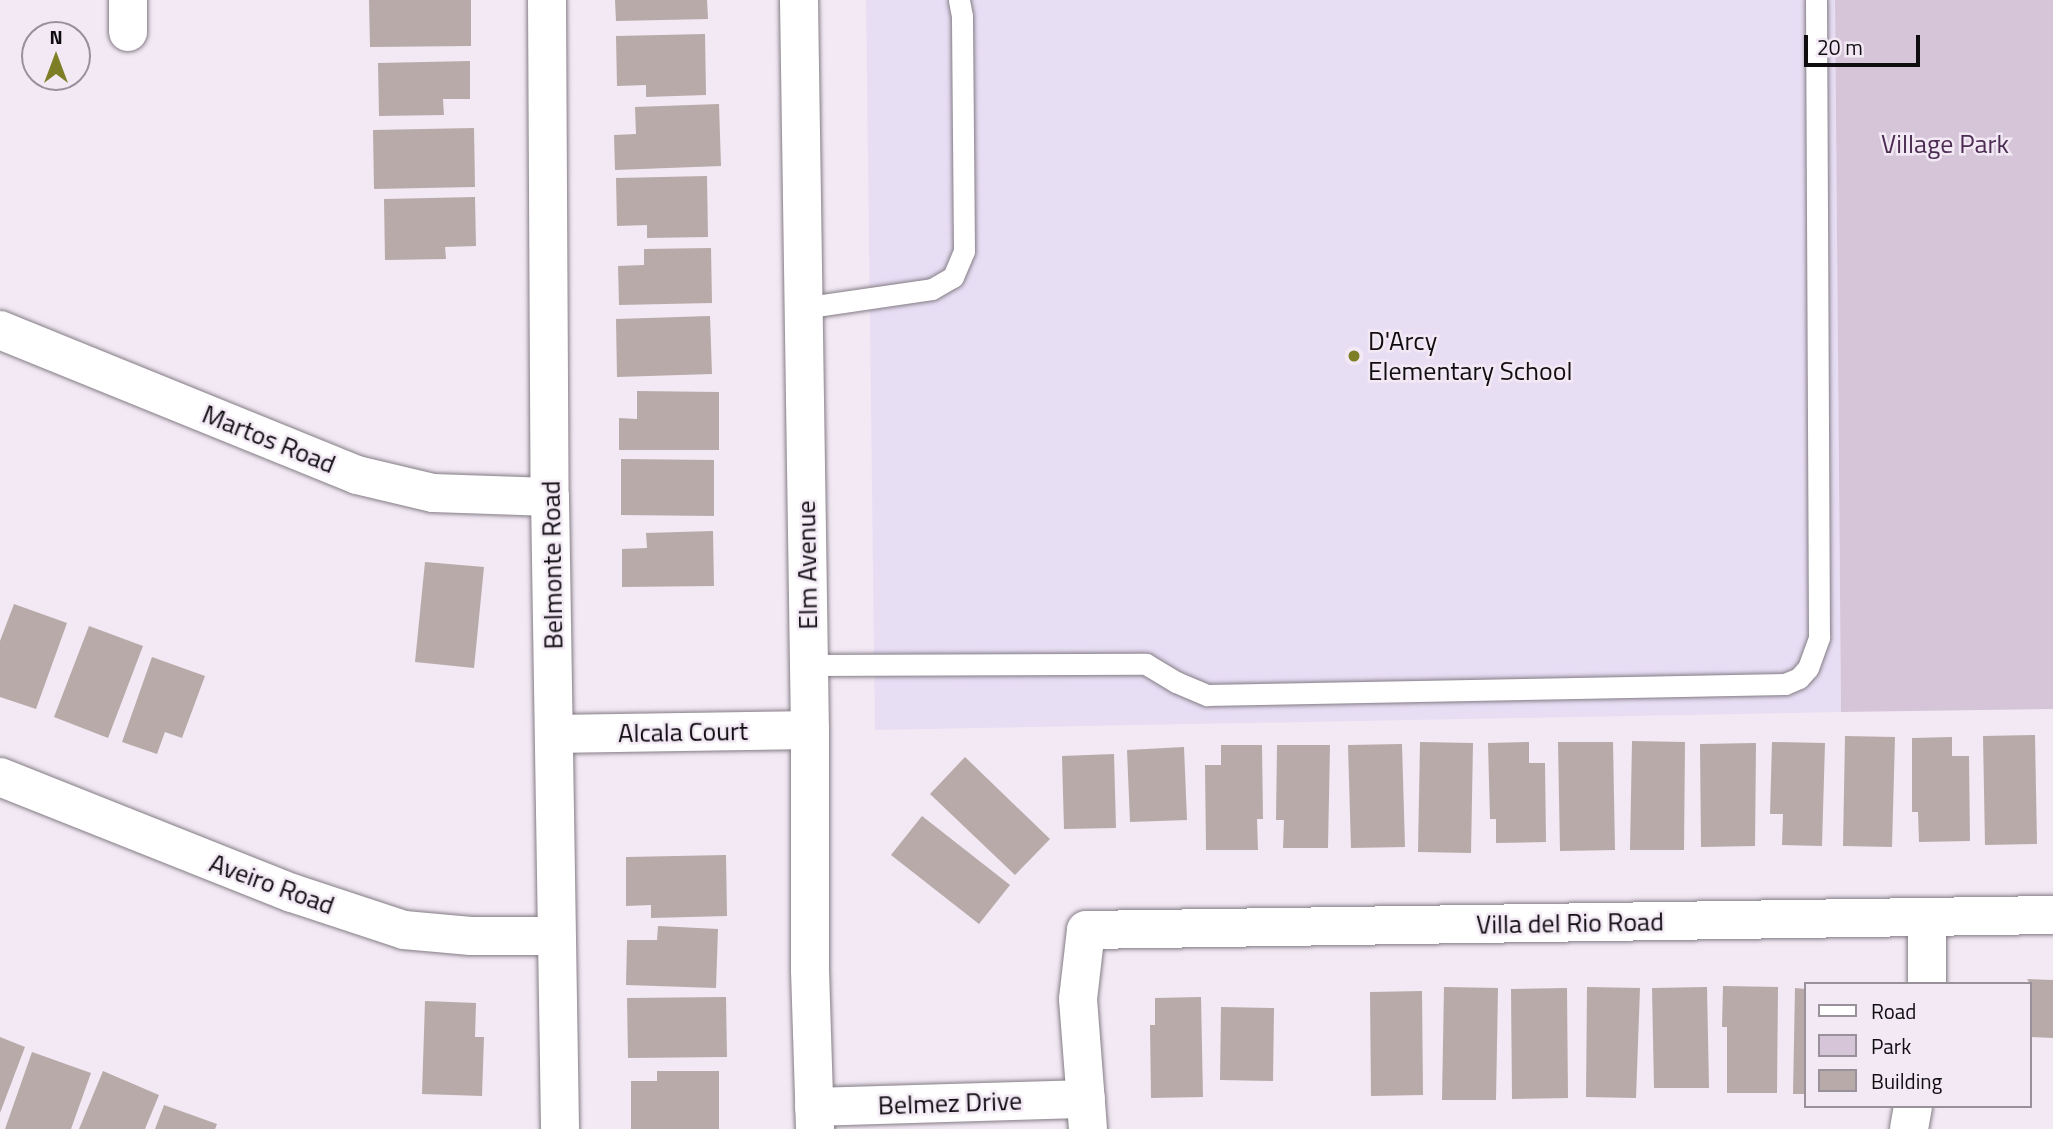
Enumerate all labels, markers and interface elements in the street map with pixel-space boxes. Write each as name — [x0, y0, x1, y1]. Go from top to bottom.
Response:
north arrow — [21, 21, 91, 91]
scale bar — [1808, 21, 1924, 65]
text: N — [49, 22, 63, 51]
text: 20 m — [1817, 31, 1863, 63]
park label: Village Park — [1881, 128, 2009, 160]
place label: D'Arcy Elementary School — [1368, 325, 1573, 386]
marker: D'Arcy Elementary School — [1346, 348, 1362, 364]
street label: Martos Road — [198, 398, 340, 480]
street label: Belmonte Road — [535, 480, 569, 650]
street label: Elm Avenue — [790, 500, 824, 630]
street label: Alcala Court — [618, 715, 748, 749]
street label: Aveiro Road — [205, 847, 339, 921]
street label: Villa del Rio Road — [1476, 906, 1664, 940]
legend — [1804, 982, 2032, 1108]
text: Road — [1871, 995, 1916, 1027]
text: Park — [1871, 1030, 1911, 1062]
text: Building — [1871, 1065, 1942, 1097]
street label: Belmez Drive — [877, 1085, 1023, 1121]

